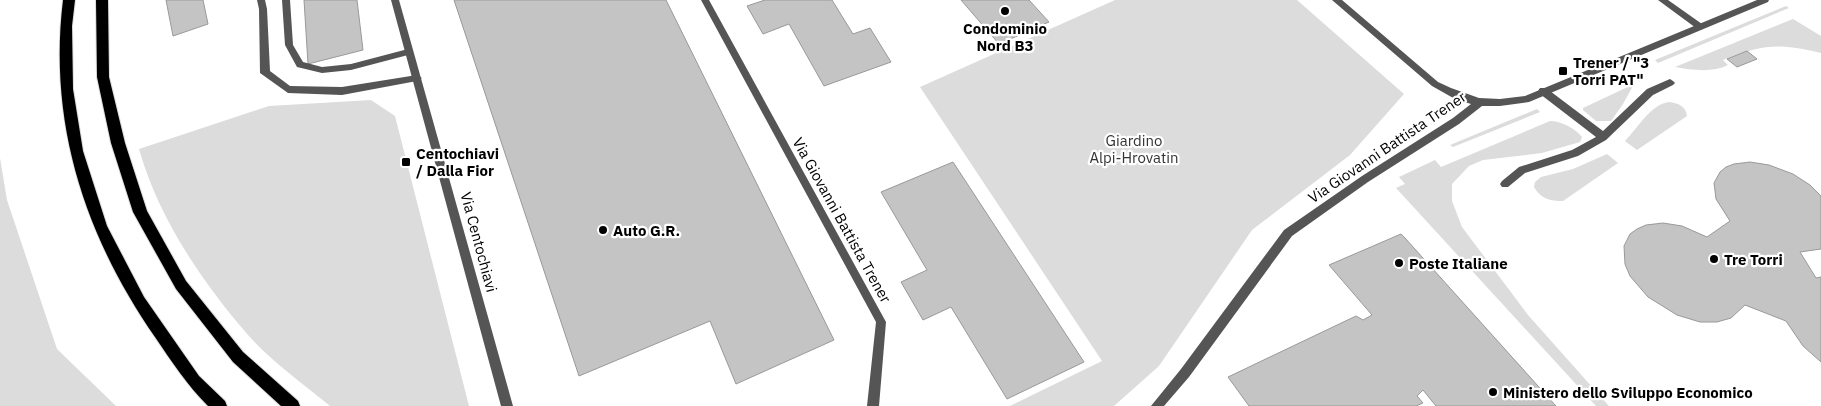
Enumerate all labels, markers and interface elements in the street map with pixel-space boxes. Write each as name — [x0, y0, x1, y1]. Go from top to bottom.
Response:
marker: Condominio Nord B3 — [999, 5, 1011, 17]
place label: Condominio Nord B3 — [963, 19, 1047, 55]
place label: Trener / "3 Torri PAT" — [1573, 53, 1649, 89]
marker: Trener / "3 Torri PAT" — [1557, 65, 1569, 77]
street label: Via Giovanni Battista Trener — [1304, 87, 1470, 207]
park label: Giardino Alpi-Hrovatin — [1089, 131, 1179, 167]
street label: Via Giovanni Battista Trener — [789, 134, 896, 306]
place label: Centochiavi / Dalla Fior — [416, 144, 499, 180]
marker: Centochiavi / Dalla Fior — [400, 156, 412, 168]
street label: Via Centochiavi — [457, 190, 501, 294]
place label: Auto G.R. — [613, 221, 680, 240]
marker: Auto G.R. — [597, 224, 609, 236]
place label: Tre Torri — [1724, 250, 1783, 269]
marker: Tre Torri — [1708, 253, 1720, 265]
place label: Poste Italiane — [1409, 254, 1508, 273]
marker: Poste Italiane — [1393, 257, 1405, 269]
place label: Ministero dello Sviluppo Economico — [1503, 383, 1753, 402]
marker: Ministero dello Sviluppo Economico — [1487, 386, 1499, 398]

